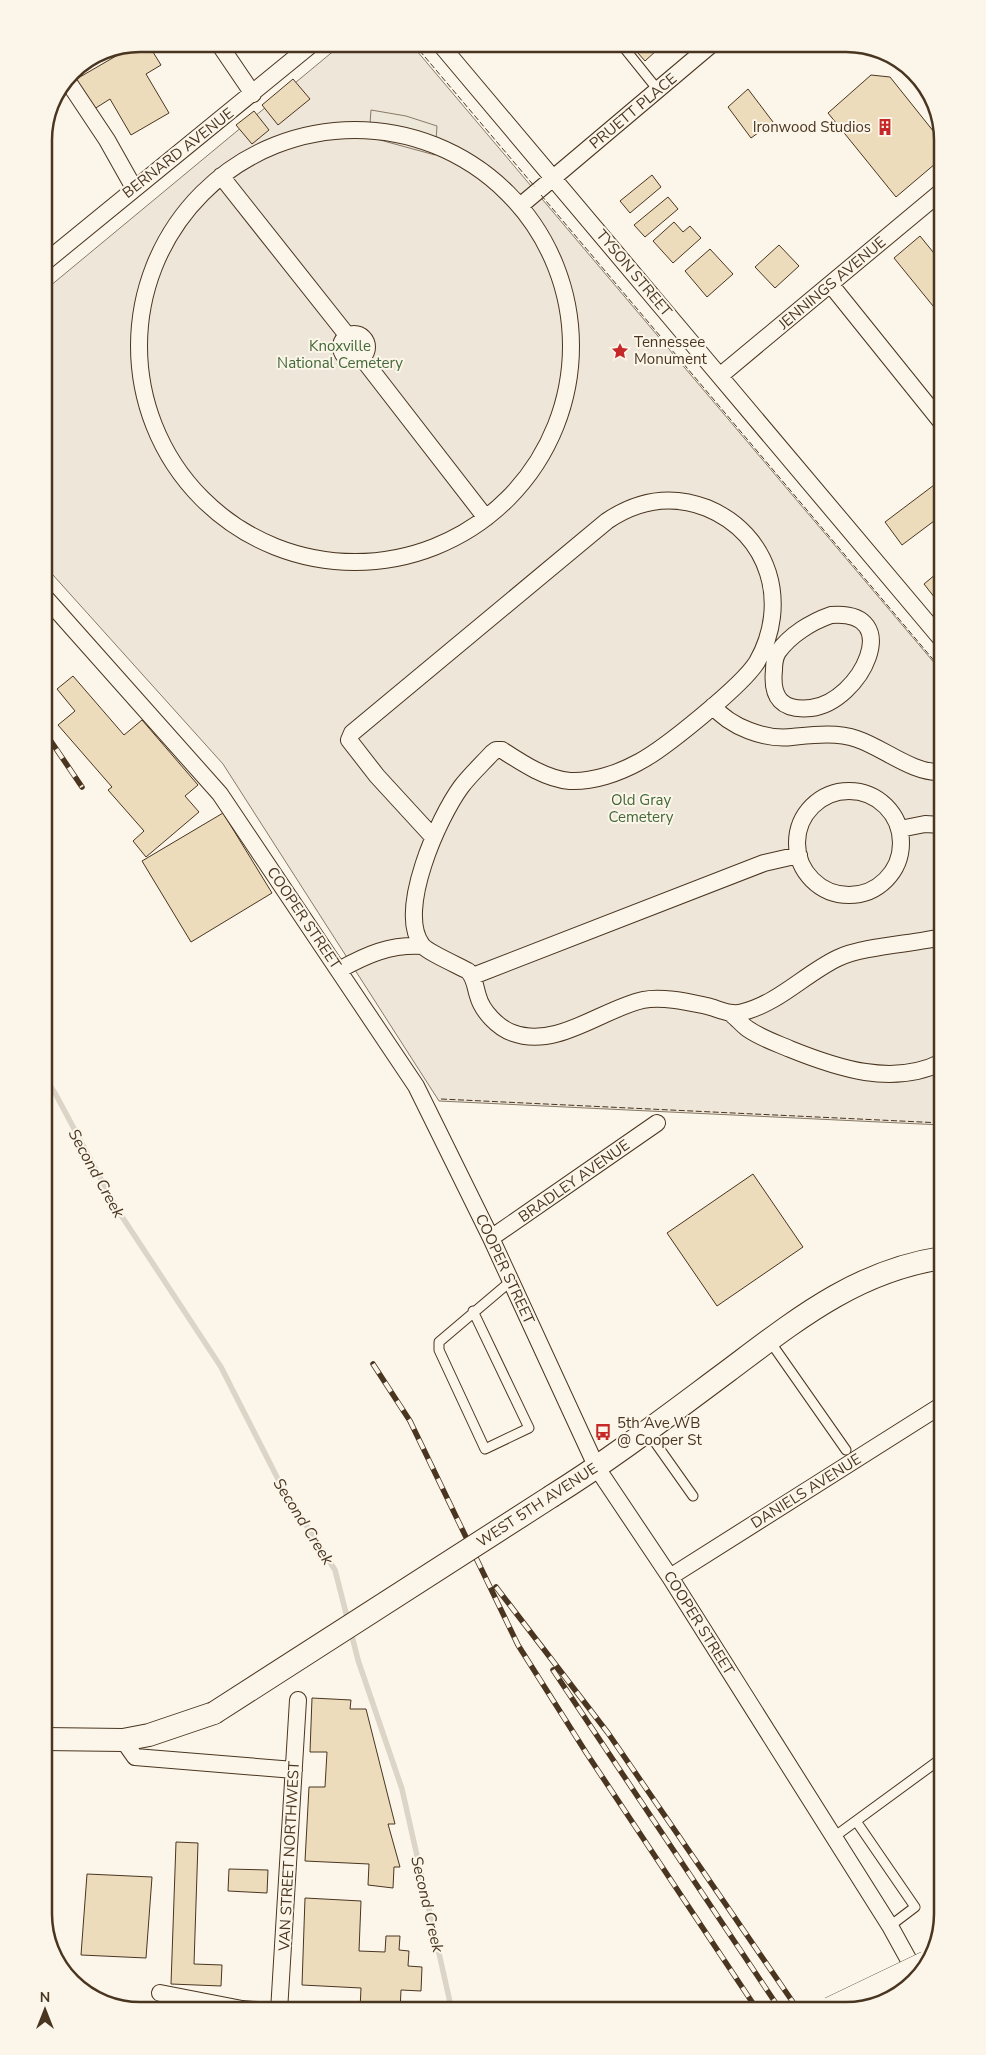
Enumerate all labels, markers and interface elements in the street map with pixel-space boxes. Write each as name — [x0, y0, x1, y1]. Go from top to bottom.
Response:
street label: PRUETT PLACE — [585, 69, 681, 153]
street label: BERNARD AVENUE — [118, 103, 238, 203]
place label: Ironwood Studios — [753, 117, 871, 137]
building icon: Ironwood Studios — [875, 117, 895, 137]
street label: TYSON STREET — [592, 225, 676, 321]
street label: JENNINGS AVENUE — [773, 232, 890, 335]
place label: Tennessee Monument — [634, 332, 707, 369]
park label: Knoxville National Cemetery — [277, 336, 403, 373]
place icon: Tennessee Monument — [610, 341, 630, 361]
park label: Old Gray Cemetery — [608, 790, 674, 827]
street label: COOPER STREET — [262, 863, 346, 973]
water label: Second Creek — [63, 1125, 130, 1223]
street label: BRADLEY AVENUE — [514, 1135, 634, 1227]
street label: COOPER STREET — [471, 1211, 539, 1327]
place label: 5th Ave WB @ Cooper St — [617, 1413, 702, 1450]
bus stop icon: 5th Ave WB @ Cooper St — [593, 1422, 613, 1442]
street label: DANIELS AVENUE — [747, 1449, 865, 1533]
street label: WEST 5TH AVENUE — [473, 1458, 601, 1552]
water label: Second Creek — [268, 1474, 339, 1570]
street label: COOPER STREET — [659, 1567, 739, 1679]
street label: VAN STREET NORTHWEST — [274, 1761, 304, 1952]
water label: Second Creek — [405, 1854, 449, 1956]
north arrow — [20, 1985, 70, 2035]
text: N — [40, 1988, 50, 2007]

